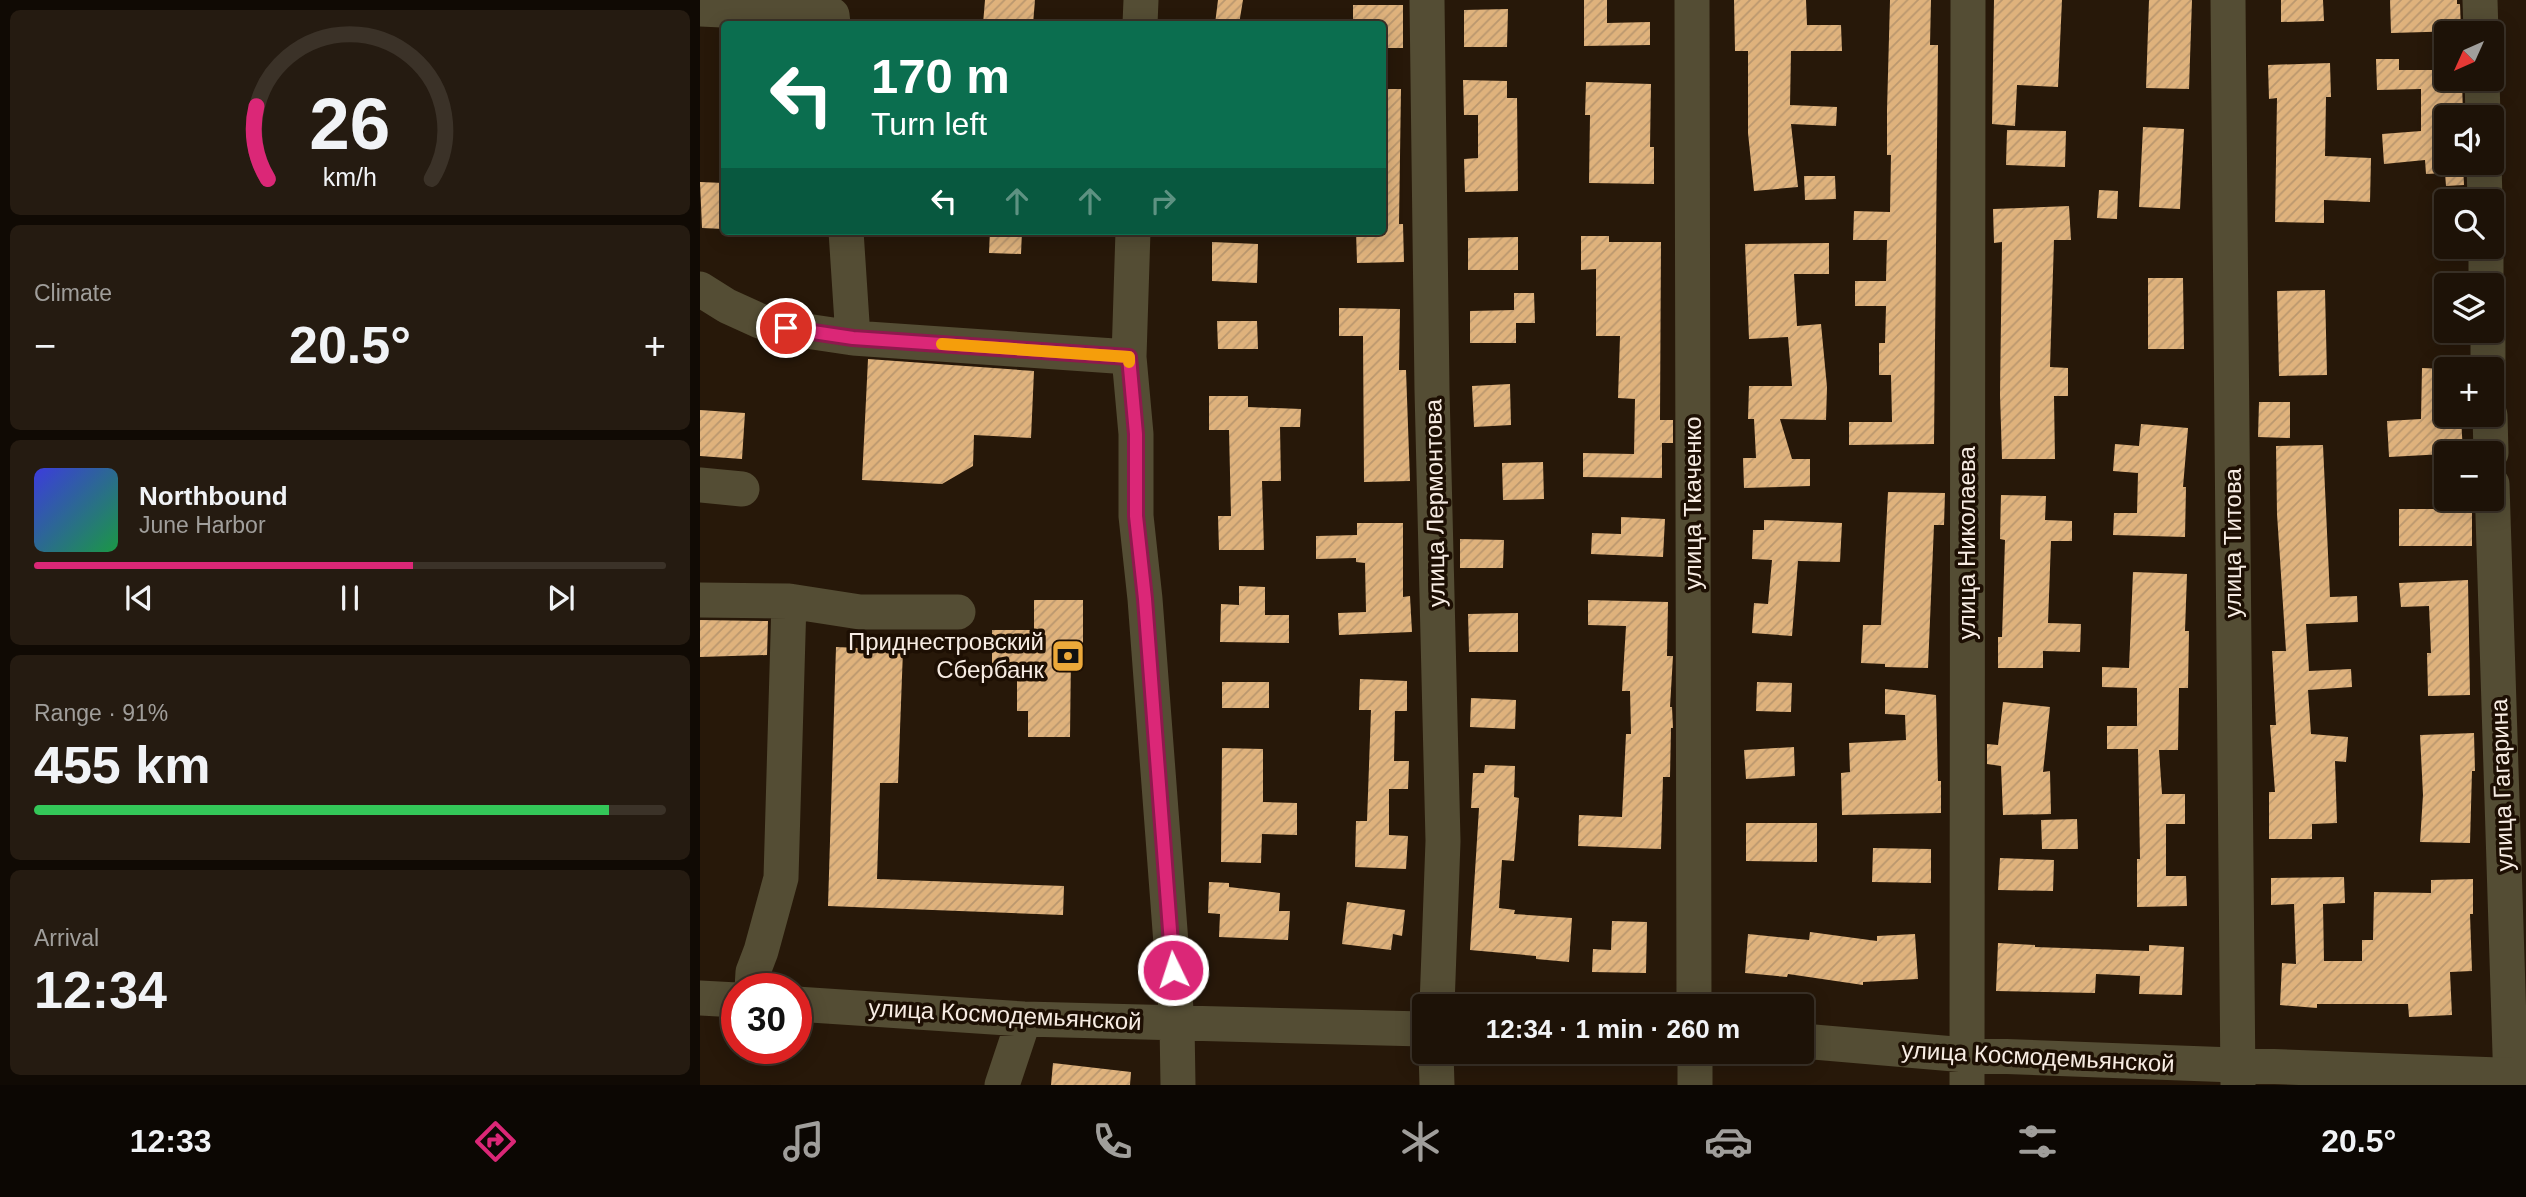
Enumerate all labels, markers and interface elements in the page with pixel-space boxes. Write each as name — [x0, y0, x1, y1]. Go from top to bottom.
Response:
north arrow — [2434, 21, 2504, 91]
map controls — [2434, 21, 2504, 511]
icon: left — [756, 49, 847, 140]
text: 170 m — [871, 49, 1010, 103]
text: 26 — [310, 83, 390, 164]
button: sound — [2434, 105, 2504, 175]
text: Turn left — [871, 106, 987, 142]
text: km/h — [323, 162, 377, 190]
icon: left — [925, 182, 963, 220]
icon: ahead — [998, 182, 1036, 220]
icon: ahead — [1071, 182, 1109, 220]
icon: right — [1144, 182, 1182, 220]
button: search — [2434, 189, 2504, 259]
button: layers — [2434, 273, 2504, 343]
text: Climate — [34, 280, 112, 306]
pin — [756, 298, 816, 358]
icon: arrive — [767, 309, 805, 347]
text: 20.5° — [289, 316, 411, 374]
text: − — [34, 325, 56, 367]
text: + — [644, 325, 666, 367]
button: + — [2434, 357, 2504, 427]
street label: улица Лермонтова — [1419, 398, 1450, 607]
street label: улица Ткаченко — [1679, 416, 1706, 590]
button: − — [2434, 441, 2504, 511]
street label: улица Николаева — [1953, 446, 1980, 640]
street label: улица Титова — [2219, 468, 2246, 618]
text: Northbound — [139, 481, 288, 511]
text: June Harbor — [139, 512, 266, 538]
icon: previous — [120, 579, 158, 617]
icon: pause — [331, 579, 369, 617]
icon: next — [542, 579, 580, 617]
place label: Приднестровский Сбербанк — [848, 628, 1044, 683]
bank icon: Приднестровский Сбербанк — [1049, 637, 1087, 675]
street label: улица Гагарина — [2485, 698, 2518, 872]
text: Range · 91% — [34, 700, 168, 726]
text: 455 km — [34, 736, 210, 794]
text: Arrival — [34, 925, 99, 951]
position arrow — [1136, 933, 1210, 1007]
text: 12:34 — [34, 961, 167, 1019]
speed limit sign: 30 — [721, 973, 812, 1064]
street label: улица Космодемьянской — [868, 994, 1142, 1035]
text: 12:34 · 1 min · 260 m — [1486, 1014, 1740, 1044]
street label: улица Космодемьянской — [1901, 1036, 2175, 1077]
icon: directions — [471, 1117, 520, 1166]
icon: music — [779, 1117, 828, 1166]
icon: phone — [1088, 1117, 1137, 1166]
icon: climate — [1396, 1117, 1445, 1166]
icon: car — [1704, 1117, 1753, 1166]
icon: filters — [2013, 1117, 2062, 1166]
text: 12:33 — [130, 1123, 212, 1159]
text: 20.5° — [2321, 1123, 2396, 1159]

